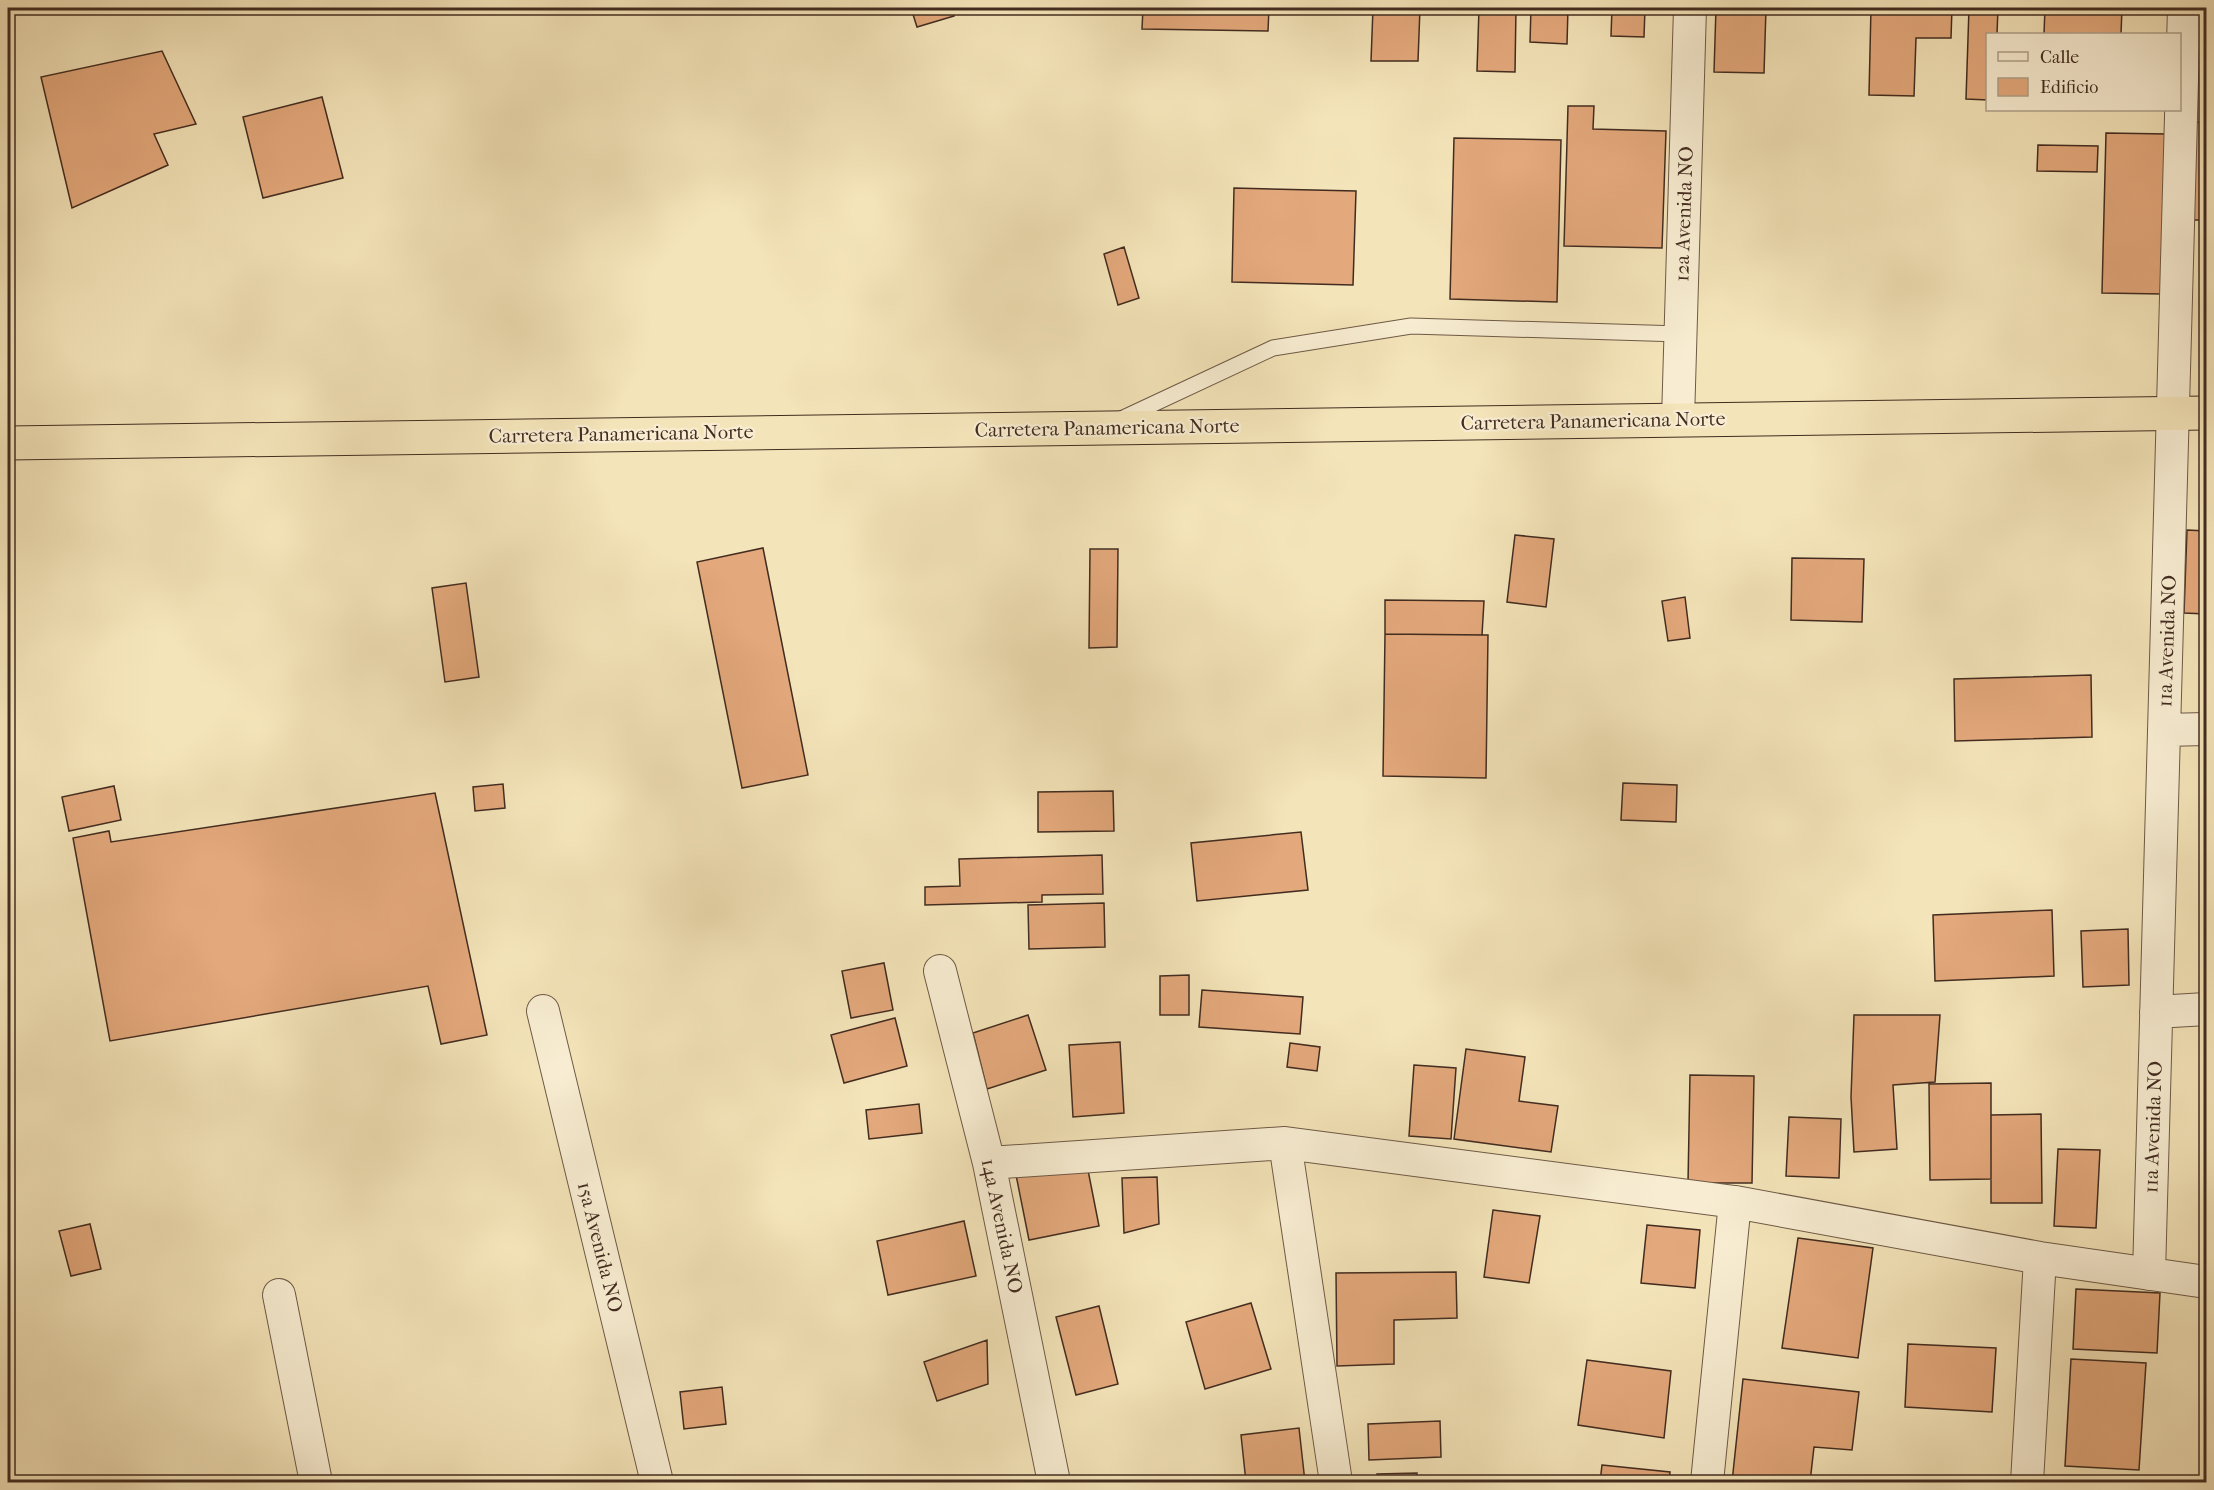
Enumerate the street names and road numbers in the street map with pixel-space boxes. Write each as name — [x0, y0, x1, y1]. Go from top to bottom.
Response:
street label: 12a Avenida NO — [1670, 146, 1698, 282]
street label: Carretera Panamericana Norte — [1460, 407, 1726, 435]
street label: Carretera Panamericana Norte — [974, 414, 1240, 442]
street label: Carretera Panamericana Norte — [488, 420, 754, 448]
street label: 11a Avenida NO — [2153, 574, 2181, 708]
street label: 11a Avenida NO — [2139, 1060, 2167, 1194]
street label: 14a Avenida NO — [976, 1157, 1028, 1295]
street label: 15a Avenida NO — [573, 1179, 627, 1315]

